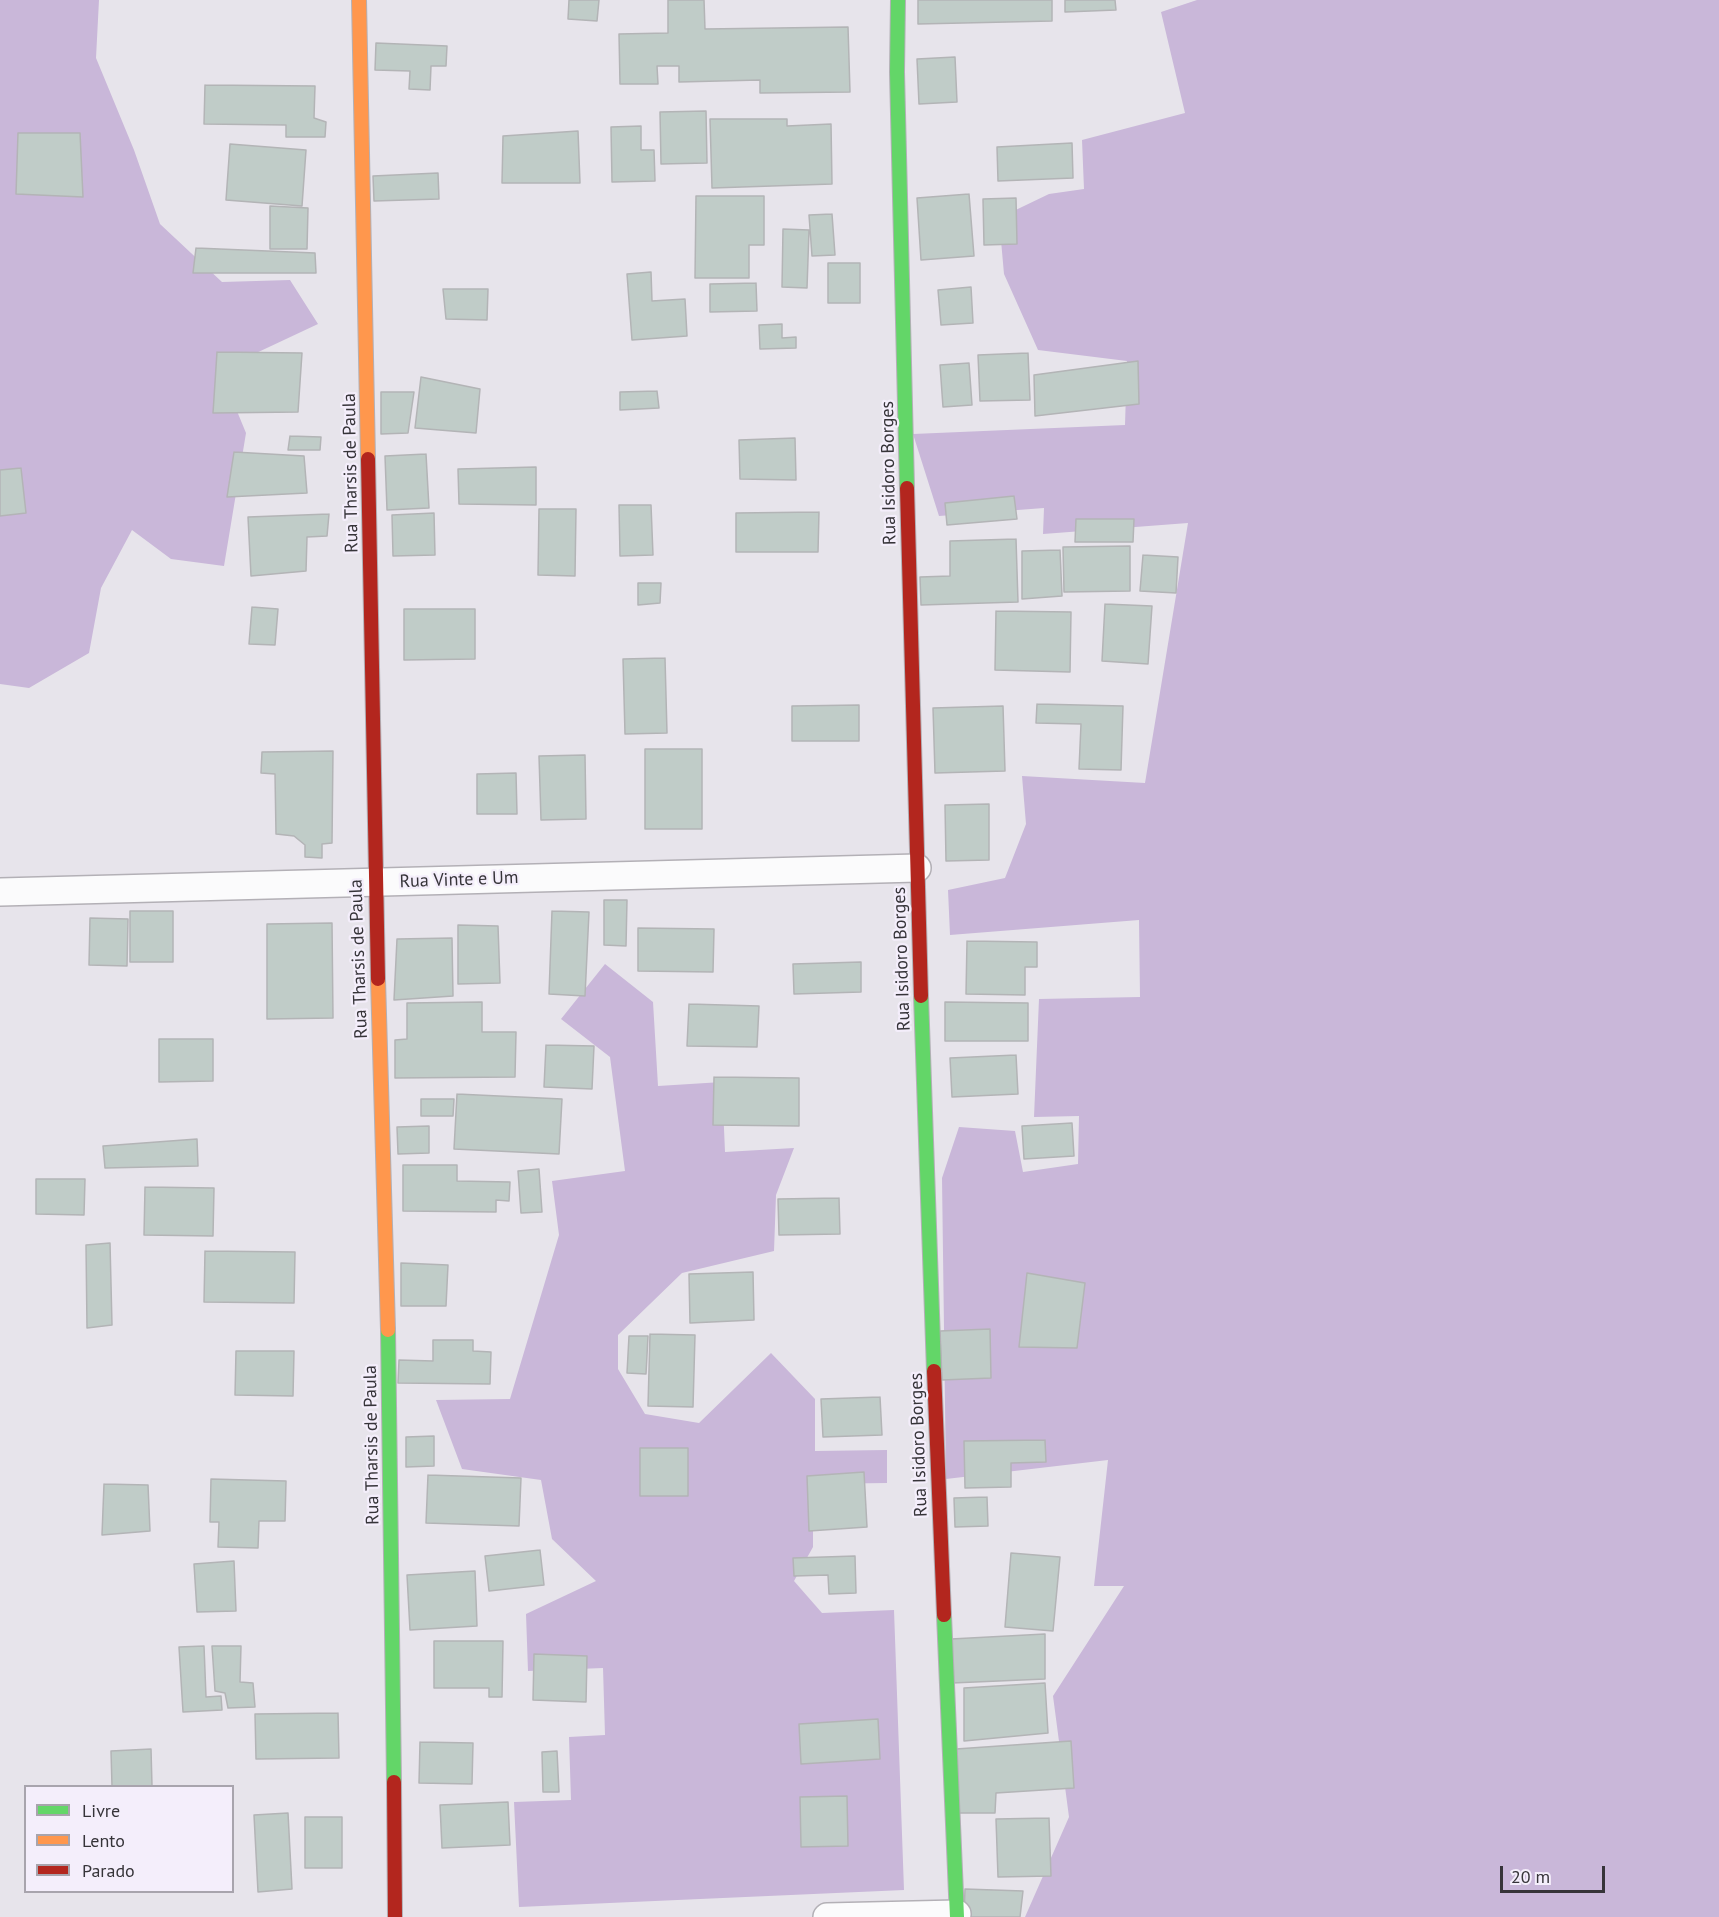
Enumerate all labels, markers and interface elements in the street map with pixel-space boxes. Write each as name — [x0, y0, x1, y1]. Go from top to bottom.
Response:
street label: Rua Tharsis de Paula — [339, 393, 363, 553]
street label: Rua Isidoro Borges — [877, 401, 901, 545]
street label: Rua Vinte e Um — [399, 867, 519, 893]
street label: Rua Tharsis de Paula — [345, 879, 373, 1039]
street label: Rua Isidoro Borges — [889, 887, 915, 1031]
street label: Rua Tharsis de Paula — [360, 1365, 384, 1525]
street label: Rua Isidoro Borges — [906, 1373, 932, 1517]
legend — [24, 1785, 234, 1893]
text: Livre — [82, 1799, 120, 1822]
text: Lento — [82, 1829, 125, 1852]
scale bar — [1503, 1854, 1608, 1892]
text: Parado — [82, 1859, 135, 1882]
text: 20 m — [1511, 1865, 1550, 1888]

